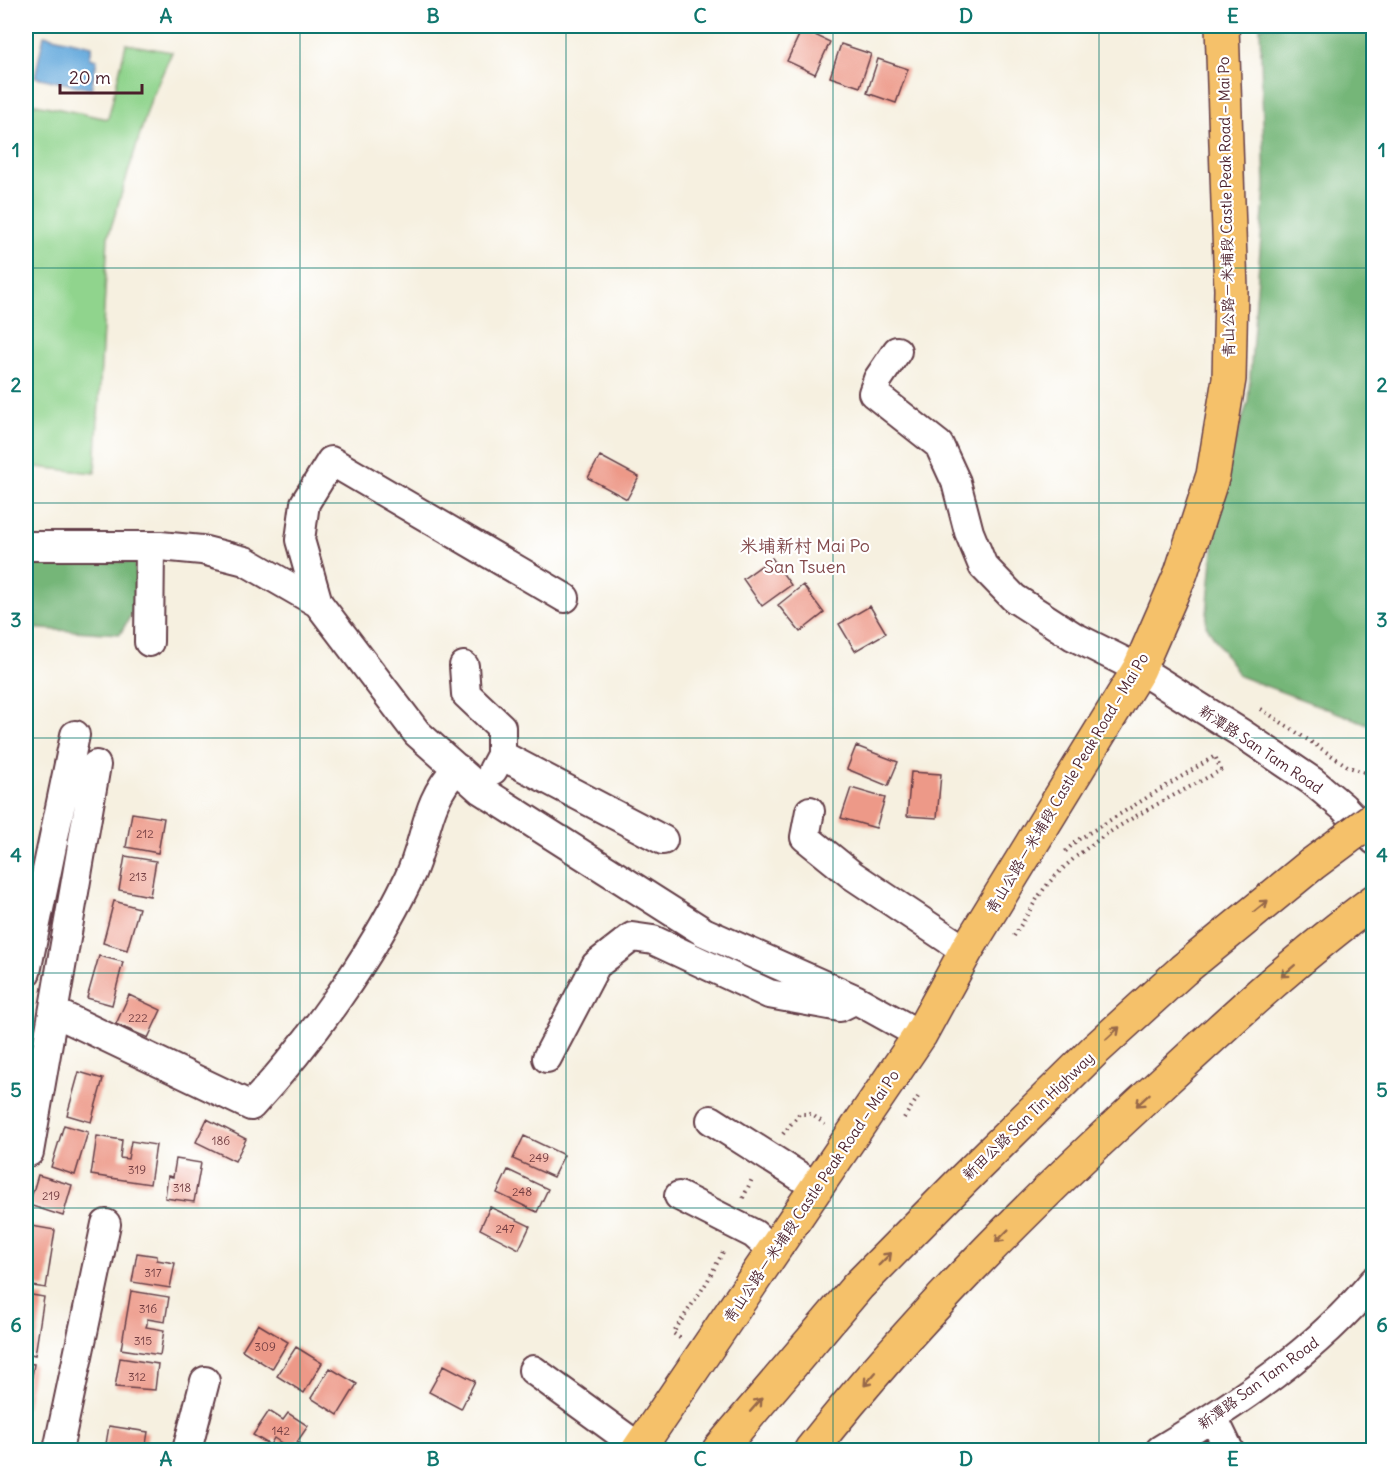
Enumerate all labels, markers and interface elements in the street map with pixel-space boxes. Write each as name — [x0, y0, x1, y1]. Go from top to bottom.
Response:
text: A — [160, 3, 173, 28]
text: B — [426, 3, 440, 28]
text: C — [693, 3, 707, 28]
text: D — [959, 3, 973, 28]
text: E — [1227, 3, 1239, 28]
scale bar — [60, 57, 142, 95]
street label: 青山公路－米埔段 Castle Peak Road – Mai Po — [1214, 57, 1238, 357]
text: 20 m — [69, 66, 111, 89]
text: 1 — [12, 137, 20, 162]
text: 1 — [1378, 137, 1386, 162]
text: 2 — [11, 372, 22, 397]
text: 2 — [1377, 372, 1388, 397]
district label: 米埔新村 Mai Po San Tsuen — [740, 534, 870, 578]
text: 3 — [10, 607, 22, 632]
text: 3 — [1376, 607, 1388, 632]
street label: 青山公路－米埔段 Castle Peak Road – Mai Po — [981, 649, 1153, 917]
street label: 新潭路 San Tam Road — [1196, 701, 1327, 798]
house number: 212 — [136, 826, 154, 841]
text: 4 — [10, 842, 22, 867]
text: 4 — [1376, 842, 1388, 867]
house number: 213 — [129, 869, 147, 884]
one-way arrow — [1253, 899, 1268, 913]
one-way arrow — [1281, 964, 1296, 978]
house number: 222 — [128, 1010, 148, 1025]
one-way arrow — [1106, 1026, 1121, 1041]
street label: 新田公路 San Tin Highway — [958, 1048, 1098, 1184]
street label: 青山公路－米埔段 Castle Peak Road – Mai Po — [719, 1066, 903, 1326]
text: 5 — [10, 1077, 22, 1102]
text: 5 — [1376, 1077, 1388, 1102]
one-way arrow — [1135, 1093, 1150, 1107]
house number: 186 — [212, 1133, 230, 1148]
house number: 249 — [529, 1150, 549, 1165]
house number: 319 — [128, 1162, 146, 1177]
house number: 318 — [173, 1180, 191, 1195]
house number: 248 — [512, 1184, 532, 1199]
house number: 219 — [42, 1188, 60, 1203]
house number: 247 — [495, 1221, 515, 1236]
one-way arrow — [995, 1228, 1010, 1243]
one-way arrow — [877, 1251, 892, 1266]
house number: 317 — [144, 1265, 162, 1280]
house number: 316 — [139, 1301, 157, 1316]
text: 6 — [10, 1312, 22, 1337]
text: 6 — [1376, 1312, 1388, 1337]
house number: 315 — [134, 1333, 152, 1348]
street label: 新潭路 San Tam Road — [1194, 1333, 1322, 1433]
house number: 309 — [254, 1339, 276, 1354]
house number: 312 — [128, 1369, 146, 1384]
one-way arrow — [864, 1371, 877, 1387]
one-way arrow — [749, 1398, 763, 1413]
house number: 142 — [272, 1423, 291, 1438]
text: A — [160, 1446, 173, 1471]
text: B — [426, 1446, 440, 1471]
text: C — [693, 1446, 707, 1471]
text: D — [959, 1446, 973, 1471]
text: E — [1227, 1446, 1239, 1471]

